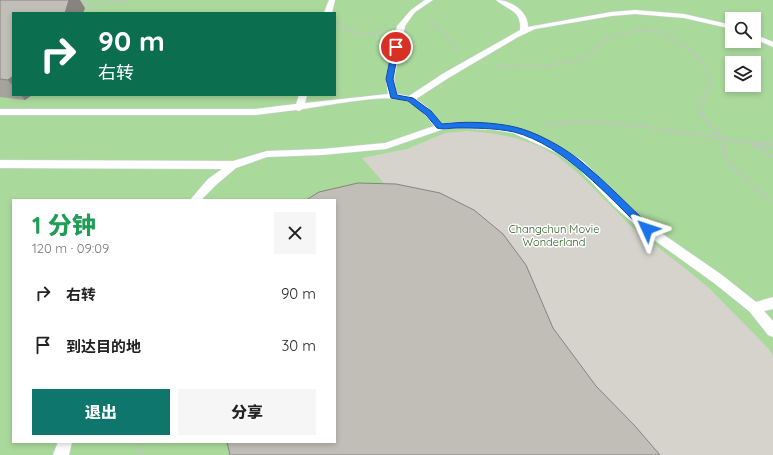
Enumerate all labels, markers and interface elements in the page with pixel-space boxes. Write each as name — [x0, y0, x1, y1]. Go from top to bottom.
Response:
map controls — [725, 12, 761, 92]
button: search — [725, 12, 761, 48]
text: 90 m — [98, 23, 165, 58]
icon: right — [32, 28, 84, 80]
pin — [379, 30, 413, 64]
icon: arrive — [385, 36, 407, 58]
button: layers — [725, 56, 761, 92]
text: 右转 — [98, 61, 134, 84]
position arrow — [626, 208, 668, 250]
text: 1 分钟 — [32, 210, 96, 240]
button: close — [274, 212, 316, 254]
park label: Changchun Movie Wonderland — [509, 222, 599, 249]
text: 120 m · 09:09 — [32, 240, 109, 256]
icon: right — [32, 282, 54, 304]
text: 90 m — [281, 284, 316, 303]
text: 右转 — [66, 285, 96, 304]
icon: arrive — [32, 334, 54, 356]
text: 30 m — [281, 336, 316, 355]
text: 到达目的地 — [66, 337, 141, 356]
button: 退出 — [32, 389, 170, 435]
button: 分享 — [178, 389, 316, 435]

